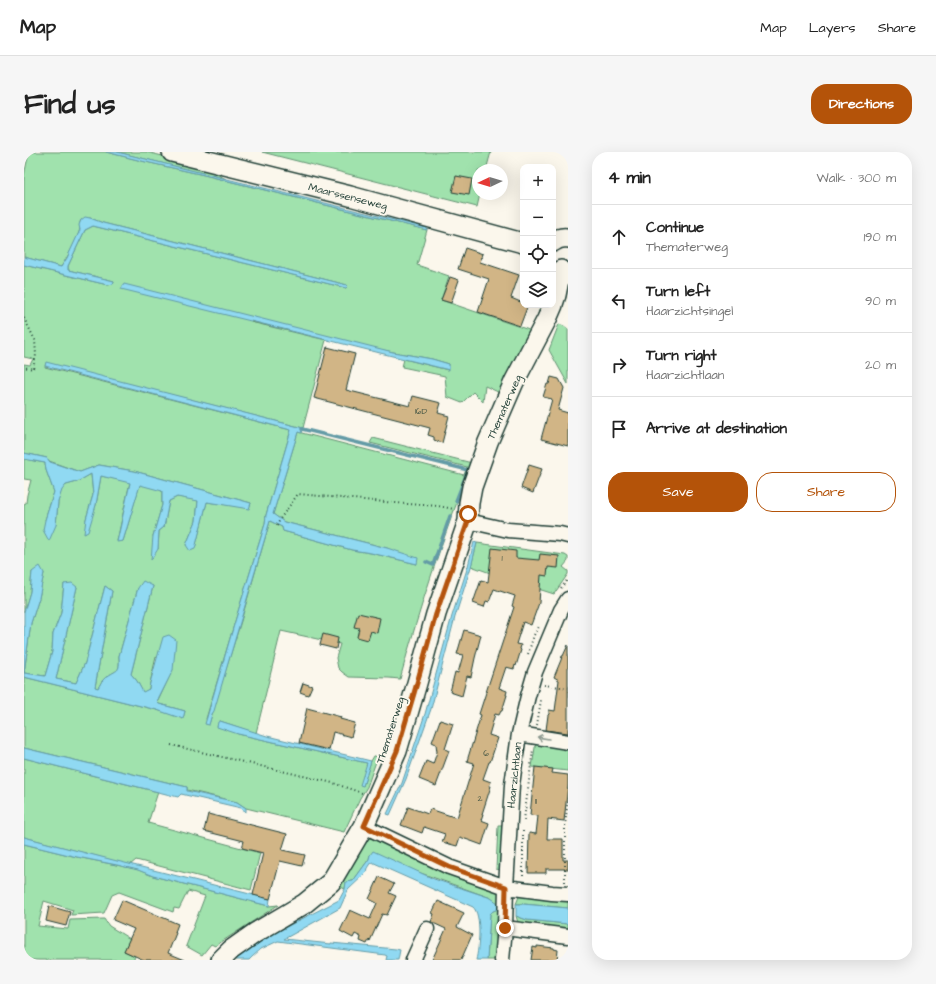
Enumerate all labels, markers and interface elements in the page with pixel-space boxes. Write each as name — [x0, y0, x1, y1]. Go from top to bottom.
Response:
text: Map — [20, 14, 56, 41]
text: Map — [760, 18, 787, 38]
text: Layers — [809, 18, 856, 38]
text: Share — [878, 18, 916, 38]
button: Directions — [811, 84, 912, 124]
text: Find us — [24, 85, 115, 124]
north arrow — [472, 164, 508, 200]
map controls — [520, 164, 556, 308]
button: + — [520, 164, 556, 200]
text: 4 min — [608, 166, 651, 190]
text: Walk · 300 m — [817, 169, 896, 187]
street label: Maarssenseweg — [307, 179, 389, 215]
button: − — [520, 200, 556, 236]
text: Continue — [646, 217, 704, 238]
icon: ahead — [608, 226, 630, 248]
text: 190 m — [863, 228, 896, 246]
button: locate — [520, 236, 556, 272]
text: Thematerweg — [646, 238, 728, 256]
button: layers — [520, 272, 556, 308]
text: Turn left — [646, 281, 710, 302]
icon: left — [608, 290, 630, 312]
text: 90 m — [865, 292, 896, 310]
text: Haarzichtsingel — [646, 302, 733, 320]
text: Turn right — [646, 345, 717, 366]
icon: right — [608, 354, 630, 376]
text: 20 m — [865, 356, 896, 374]
text: Haarzichtlaan — [646, 366, 724, 384]
street label: Thematerweg — [483, 372, 526, 442]
house number: 16D — [415, 405, 427, 418]
icon: arrive — [608, 418, 630, 440]
text: Arrive at destination — [646, 418, 787, 439]
button: Save — [608, 472, 748, 512]
button: Share — [756, 472, 896, 512]
route start — [459, 505, 477, 523]
house number: 1 — [501, 552, 503, 565]
street label: Thematerweg — [373, 695, 409, 766]
one-way arrow — [537, 734, 550, 742]
street label: Haarzichtlaan — [504, 741, 525, 809]
house number: 6 — [483, 747, 489, 760]
house number: 2 — [477, 792, 483, 805]
house number: 11 — [535, 795, 537, 808]
route end — [496, 919, 514, 937]

